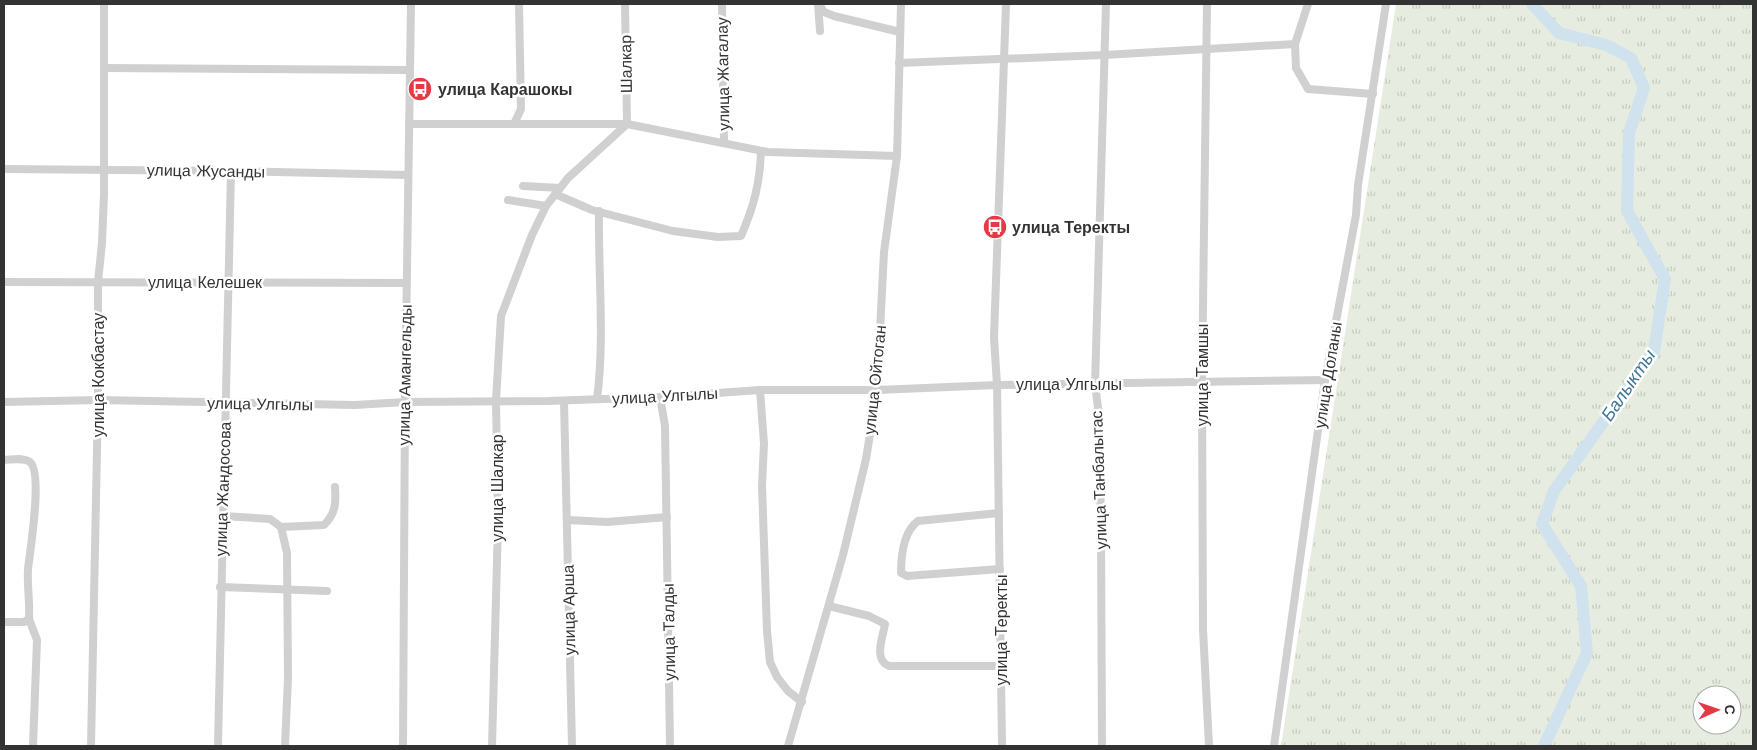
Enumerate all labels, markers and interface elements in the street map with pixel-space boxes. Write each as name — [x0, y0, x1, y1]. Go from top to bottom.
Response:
street label: улица Жагалау — [713, 17, 733, 131]
street label: Шалкар — [616, 35, 636, 93]
bus stop icon: улица Карашокы — [407, 76, 433, 102]
place label: улица Карашокы — [438, 80, 573, 99]
street label: улица Жусанды — [147, 160, 265, 182]
bus stop icon: улица Теректы — [982, 214, 1008, 240]
place label: улица Теректы — [1012, 218, 1130, 237]
street label: улица Келешек — [148, 273, 263, 292]
street label: улица Амангельды — [394, 304, 416, 446]
street label: улица Кокбастау — [89, 313, 108, 437]
street label: улица Доланы — [1310, 320, 1346, 430]
street label: улица Ойтоган — [860, 324, 890, 436]
street label: улица Тамшы — [1193, 324, 1212, 426]
water label: Балыкты — [1596, 345, 1660, 425]
street label: улица Улгылы — [1016, 375, 1122, 394]
street label: улица Улгылы — [612, 384, 718, 408]
street label: улица Улгылы — [207, 394, 313, 414]
street label: улица Танбалытас — [1087, 410, 1111, 550]
street label: улица Жандосова — [211, 421, 235, 557]
street label: улица Шалкар — [488, 434, 507, 542]
street label: улица Арша — [559, 564, 579, 656]
street label: улица Теректы — [992, 574, 1011, 686]
street label: улица Талды — [659, 583, 679, 681]
north arrow — [1692, 685, 1742, 735]
text: С — [1722, 704, 1738, 715]

